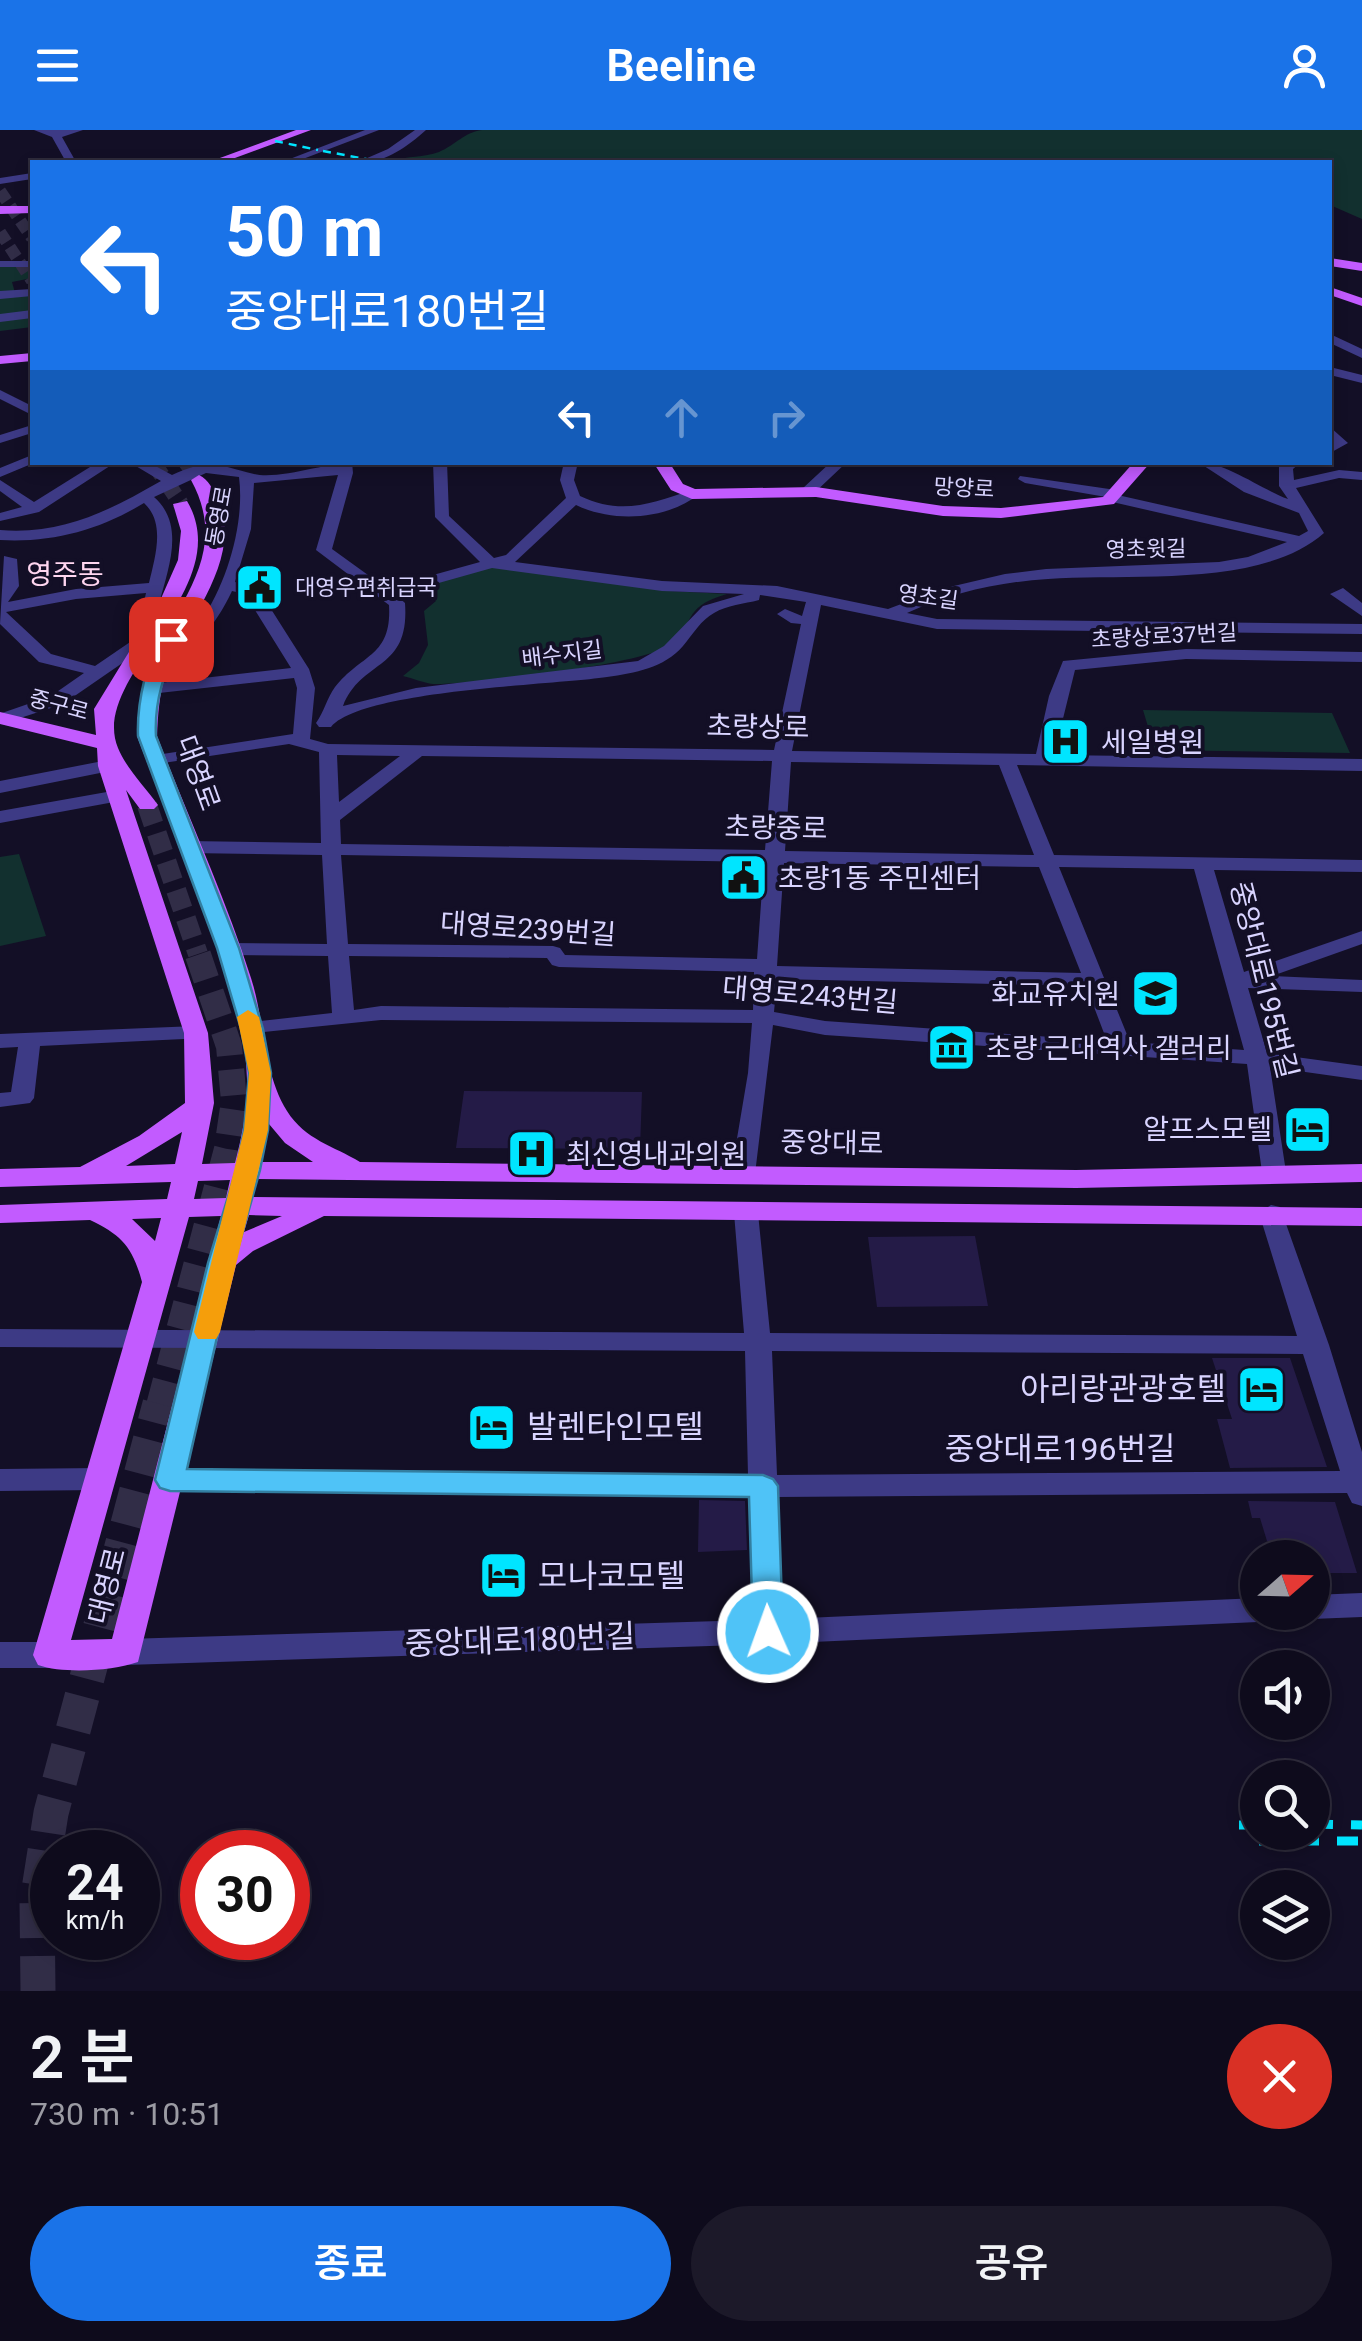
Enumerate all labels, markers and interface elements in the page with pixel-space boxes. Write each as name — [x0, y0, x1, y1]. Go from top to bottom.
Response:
icon: menu — [30, 38, 85, 93]
icon: person — [1277, 38, 1332, 93]
text: Beeline — [606, 39, 756, 92]
text: 50 m — [225, 191, 383, 273]
icon: left — [60, 200, 190, 330]
text: 중앙대로180번길 — [225, 285, 549, 338]
icon: left — [549, 390, 604, 445]
icon: ahead — [654, 390, 709, 445]
icon: right — [759, 390, 814, 445]
street label: 망양로 — [933, 474, 995, 502]
street label: 동영로 — [201, 484, 237, 548]
street label: 영초윗길 — [1105, 536, 1187, 562]
district label: 영주동 — [26, 558, 104, 591]
public building icon: 대영우편취급국 — [234, 561, 286, 613]
place label: 대영우편취급국 — [295, 575, 437, 600]
street label: 영초길 — [896, 580, 960, 614]
pin — [129, 597, 214, 682]
icon: arrive — [144, 612, 199, 667]
street label: 초량상로37번길 — [1090, 620, 1238, 652]
street label: 배수지길 — [520, 637, 604, 671]
street label: 중구로 — [26, 685, 92, 725]
street label: 초량상로 — [706, 710, 810, 744]
hospital icon: 세일병원 — [1040, 716, 1092, 768]
place label: 세일병원 — [1101, 726, 1204, 759]
street label: 대영로 — [169, 731, 227, 815]
street label: 초량중로 — [724, 811, 828, 845]
public building icon: 초량1동 주민센터 — [717, 852, 769, 904]
place label: 초량1동 주민센터 — [778, 862, 981, 895]
street label: 중앙대로195번길 — [1224, 878, 1304, 1082]
street label: 대영로239번길 — [439, 906, 617, 952]
school or university icon: 화교유치원 — [1129, 968, 1181, 1020]
street label: 대영로243번길 — [721, 971, 899, 1019]
place label: 화교유치원 — [991, 978, 1120, 1011]
museum icon: 초량 근대역사 갤러리 — [925, 1022, 977, 1074]
place label: 초량 근대역사 갤러리 — [986, 1032, 1232, 1065]
hotel icon: 알프스모텔 — [1281, 1103, 1333, 1155]
place label: 알프스모텔 — [1143, 1113, 1272, 1146]
street label: 중앙대로 — [780, 1126, 884, 1160]
hospital icon: 최신영내과의원 — [505, 1128, 557, 1180]
place label: 최신영내과의원 — [566, 1138, 746, 1171]
hotel icon: 아리랑관광호텔 — [1235, 1363, 1287, 1415]
place label: 아리랑관광호텔 — [1020, 1370, 1226, 1408]
hotel icon: 발렌타인모텔 — [466, 1401, 518, 1453]
place label: 발렌타인모텔 — [527, 1408, 704, 1446]
street label: 중앙대로196번길 — [945, 1430, 1175, 1468]
north arrow — [1240, 1540, 1330, 1630]
map controls — [1240, 1540, 1330, 1960]
street label: 대영로 — [82, 1545, 132, 1627]
hotel icon: 모나코모텔 — [477, 1550, 529, 1602]
place label: 모나코모텔 — [538, 1557, 685, 1595]
position arrow — [716, 1580, 820, 1684]
street label: 중앙대로180번길 — [404, 1617, 636, 1663]
button: sound — [1240, 1650, 1330, 1740]
button: search — [1240, 1760, 1330, 1850]
speed limit sign: 30 — [180, 1830, 310, 1960]
text: 24 — [66, 1854, 124, 1912]
button: layers — [1240, 1870, 1330, 1960]
text: km/h — [66, 1906, 124, 1935]
text: 2 분 — [30, 2022, 134, 2093]
button: close — [1227, 2024, 1332, 2129]
text: 730 m · 10:51 — [30, 2095, 224, 2133]
button: 종료 — [30, 2206, 671, 2321]
button: 공유 — [691, 2206, 1332, 2321]

